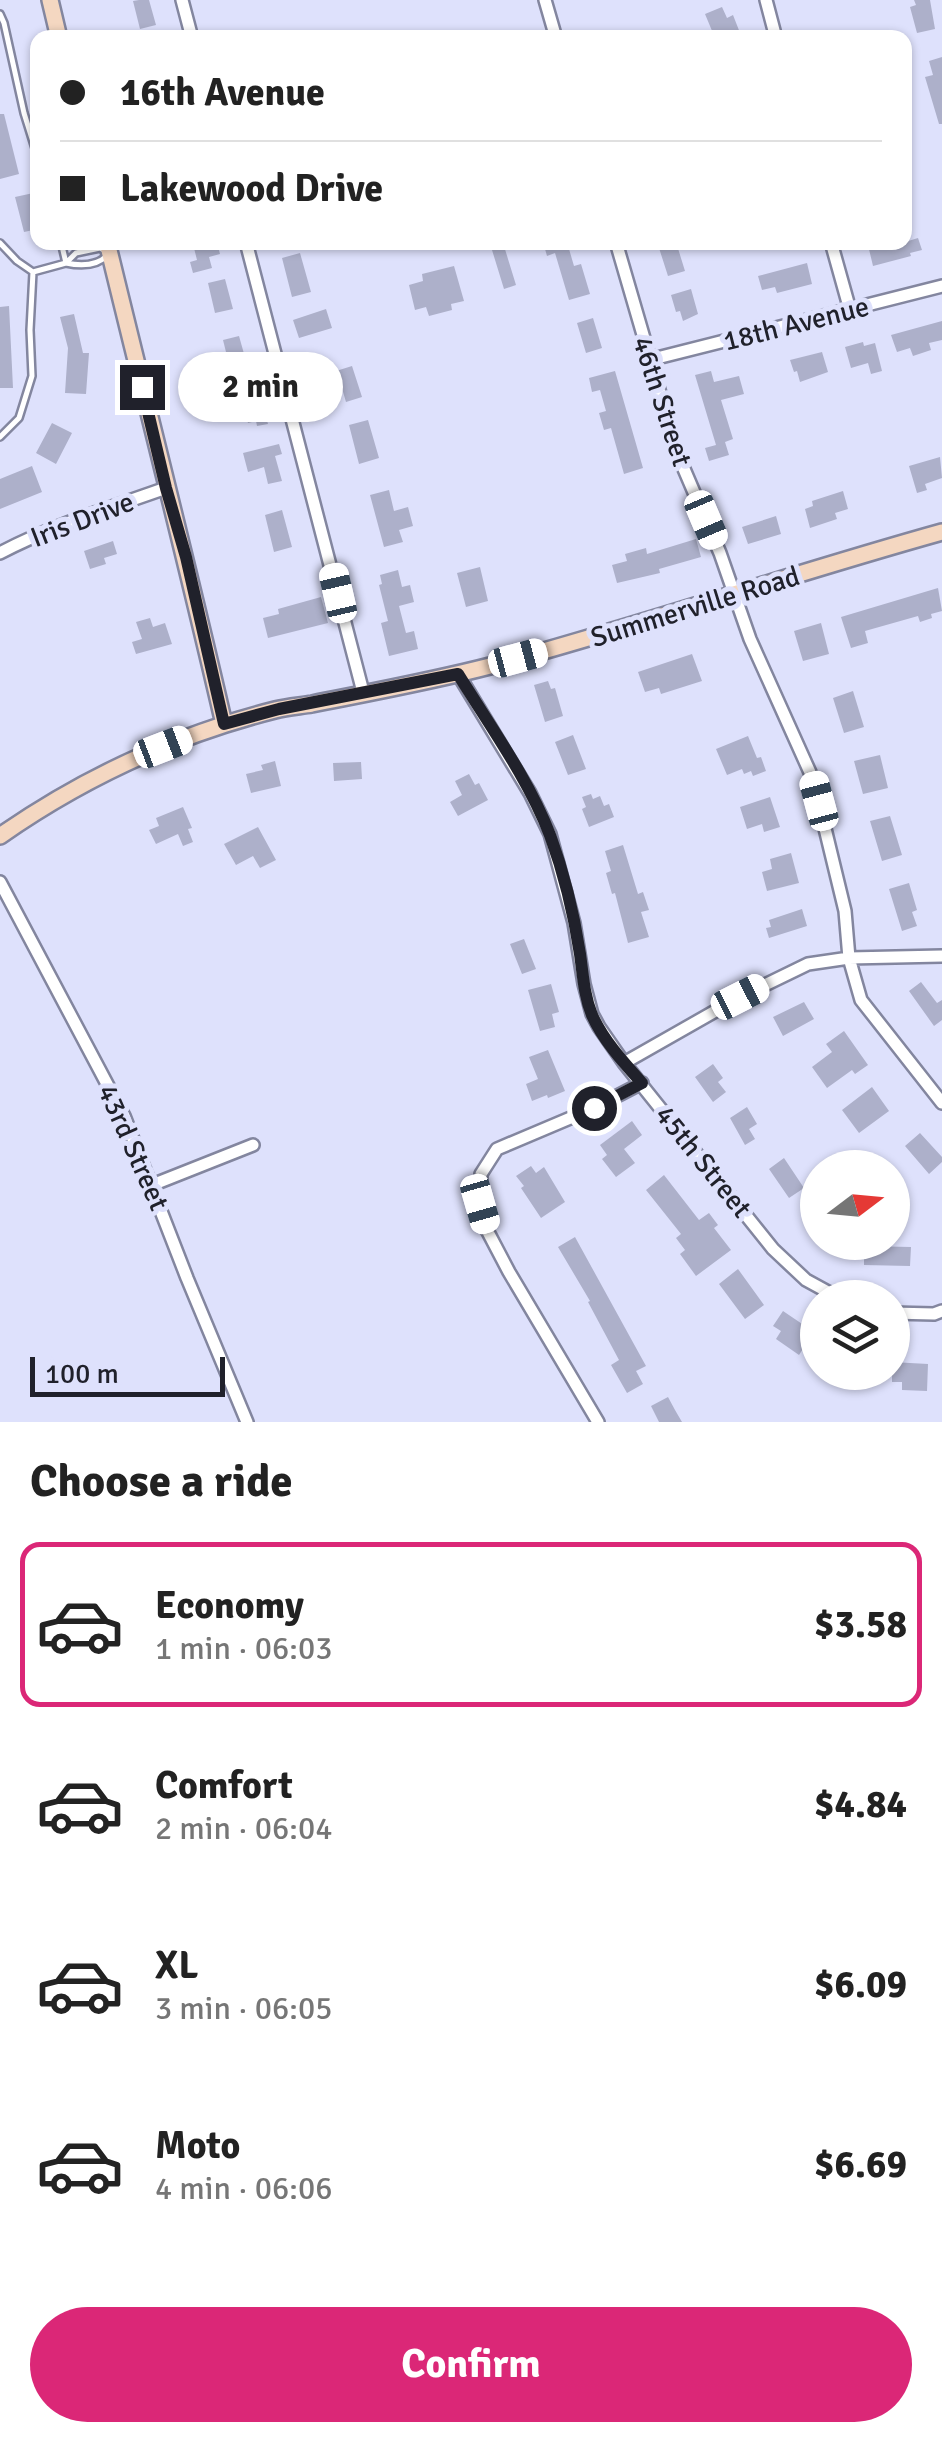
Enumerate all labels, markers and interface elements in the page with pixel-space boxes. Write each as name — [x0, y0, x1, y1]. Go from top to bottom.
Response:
text: 16th Avenue — [120, 69, 325, 116]
text: Lakewood Drive — [120, 165, 383, 212]
street label: 18th Avenue — [720, 289, 873, 358]
street label: 46th Street — [625, 332, 699, 471]
callout: 2 min — [177, 352, 342, 422]
route end — [120, 365, 165, 410]
text: 2 min — [222, 367, 299, 406]
street label: Iris Drive — [26, 485, 139, 555]
car — [680, 487, 732, 553]
street label: Summerville Road — [587, 559, 804, 655]
car — [317, 560, 359, 626]
car — [485, 636, 551, 680]
car — [130, 722, 196, 772]
car — [797, 768, 841, 834]
car — [706, 970, 774, 1024]
street label: 43rd Street — [90, 1079, 176, 1216]
route start — [572, 1086, 617, 1131]
street label: 45th Street — [648, 1099, 759, 1225]
north arrow — [800, 1150, 910, 1260]
map controls — [800, 1150, 910, 1390]
car — [457, 1171, 503, 1237]
button: layers — [800, 1280, 910, 1390]
scale bar — [30, 1352, 225, 1396]
text: 100 m — [45, 1357, 119, 1391]
text: Choose a ride — [30, 1454, 293, 1509]
icon: car — [35, 1580, 125, 1670]
text: Economy — [155, 1582, 304, 1629]
text: $3.58 — [814, 1601, 907, 1648]
text: 1 min · 06:03 — [155, 1629, 333, 1668]
icon: car — [35, 1760, 125, 1850]
text: Comfort — [155, 1762, 293, 1809]
text: $4.84 — [814, 1781, 907, 1828]
text: 2 min · 06:04 — [155, 1809, 333, 1848]
icon: car — [35, 1940, 125, 2030]
text: XL — [155, 1942, 198, 1989]
text: $6.09 — [814, 1961, 907, 2008]
text: 3 min · 06:05 — [155, 1989, 333, 2028]
icon: car — [35, 2120, 125, 2210]
text: Moto — [155, 2122, 240, 2169]
text: $6.69 — [814, 2141, 907, 2188]
text: 4 min · 06:06 — [155, 2169, 333, 2208]
button: Confirm — [30, 2307, 912, 2422]

